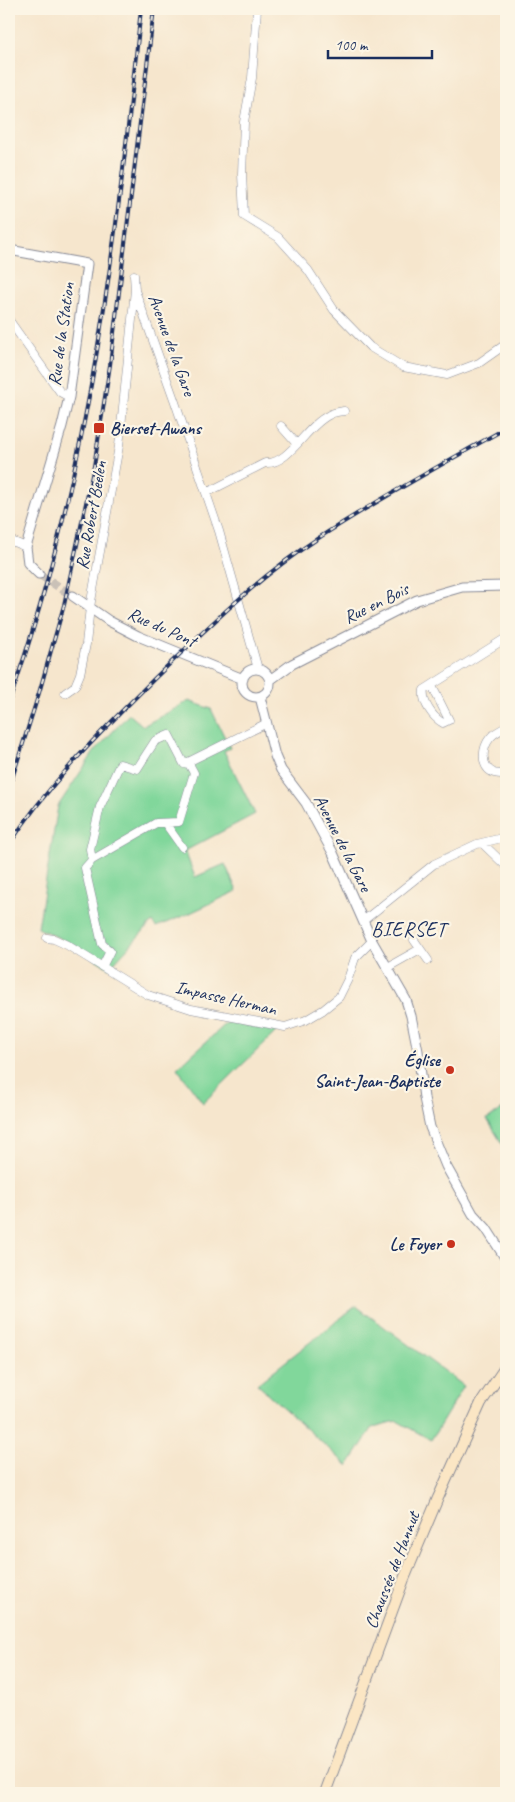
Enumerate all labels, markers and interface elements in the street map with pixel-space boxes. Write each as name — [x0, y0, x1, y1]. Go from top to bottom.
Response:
scale bar — [328, 28, 431, 60]
text: 100 m — [335, 36, 369, 55]
street label: Rue de la Station — [43, 280, 79, 387]
street label: Avenue de la Gare — [144, 291, 201, 400]
place label: Bierset-Awans — [110, 417, 203, 439]
marker: Bierset-Awans — [92, 421, 106, 435]
street label: Rue Robert Beelen — [71, 458, 112, 571]
street label: Rue en Bois — [340, 577, 414, 628]
street label: Rue du Pont — [124, 602, 202, 653]
street label: Avenue de la Gare — [309, 791, 377, 896]
district label: BIERSET — [371, 917, 450, 942]
street label: Impasse Herman — [173, 976, 279, 1020]
place label: Église Saint-Jean-Baptiste — [315, 1049, 442, 1092]
marker: Église Saint-Jean-Baptiste — [444, 1064, 456, 1076]
place label: Le Foyer — [390, 1233, 444, 1255]
marker: Le Foyer — [445, 1238, 457, 1250]
street label: Chaussée de Hannut — [360, 1507, 425, 1632]

